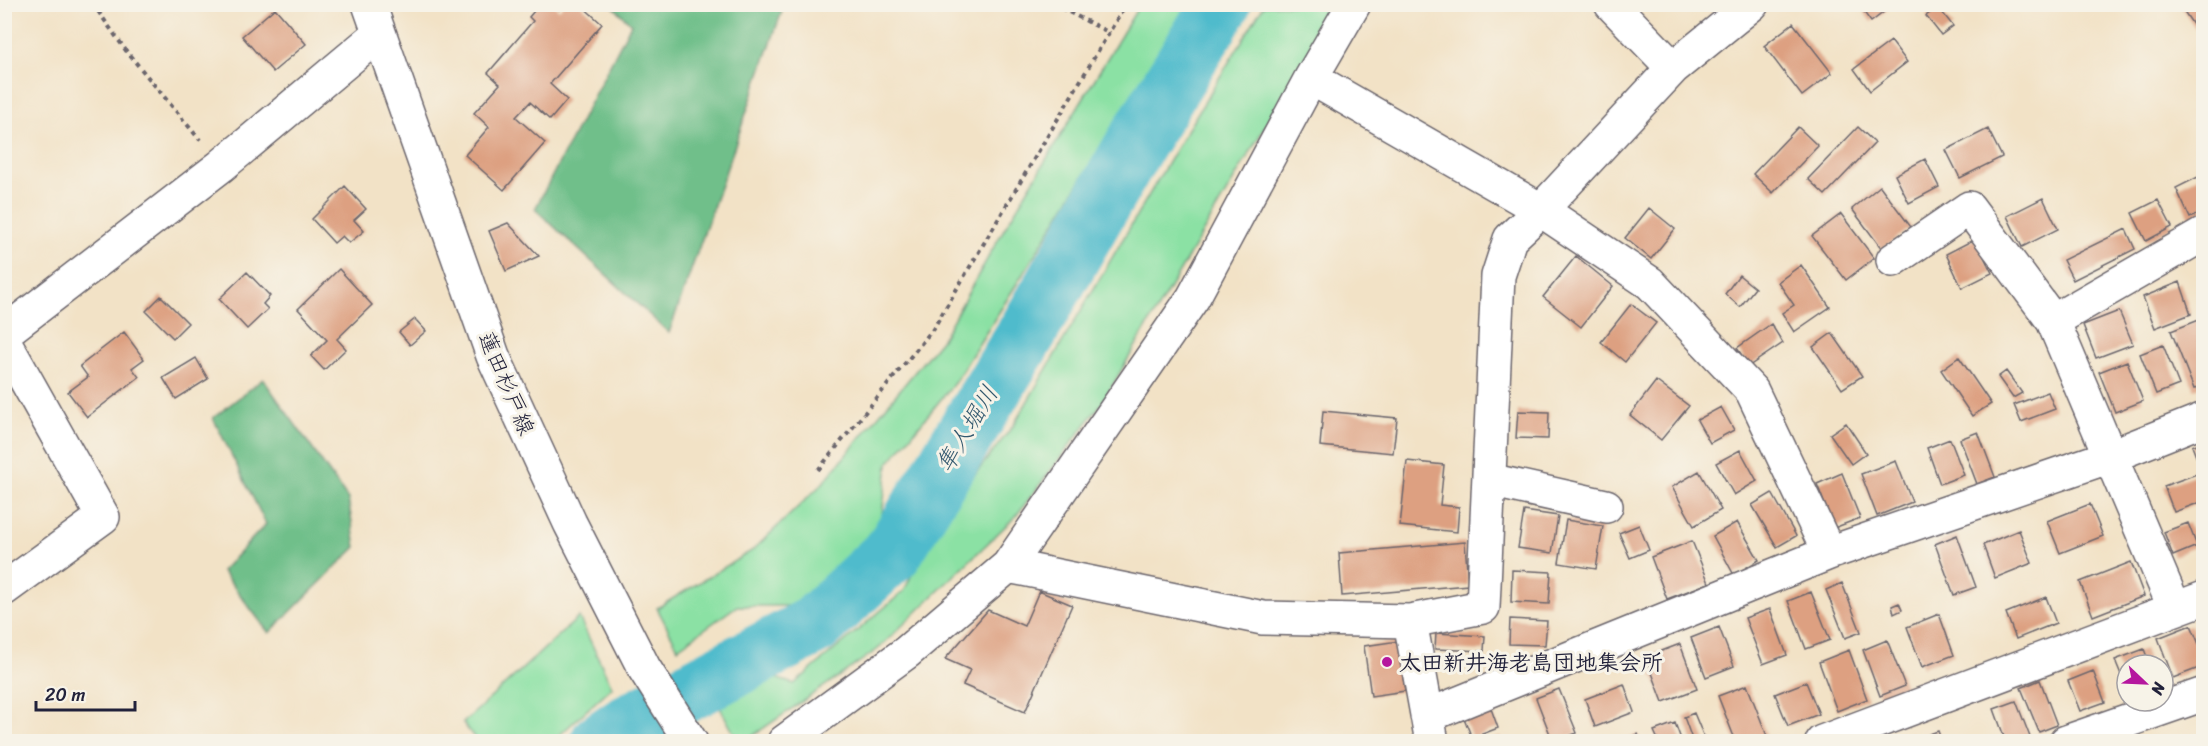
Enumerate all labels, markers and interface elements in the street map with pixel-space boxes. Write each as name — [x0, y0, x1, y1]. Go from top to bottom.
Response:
street label: 蓮田杉戸線 — [467, 325, 546, 441]
water label: 隼人堀川 — [924, 377, 1010, 481]
place label: 太田新井海老島団地集会所 — [1399, 643, 1663, 682]
north arrow — [2115, 653, 2175, 713]
marker: 太田新井海老島団地集会所 — [1380, 655, 1394, 669]
scale bar — [36, 674, 135, 712]
text: N — [2142, 677, 2174, 700]
text: 20 m — [45, 679, 85, 711]

